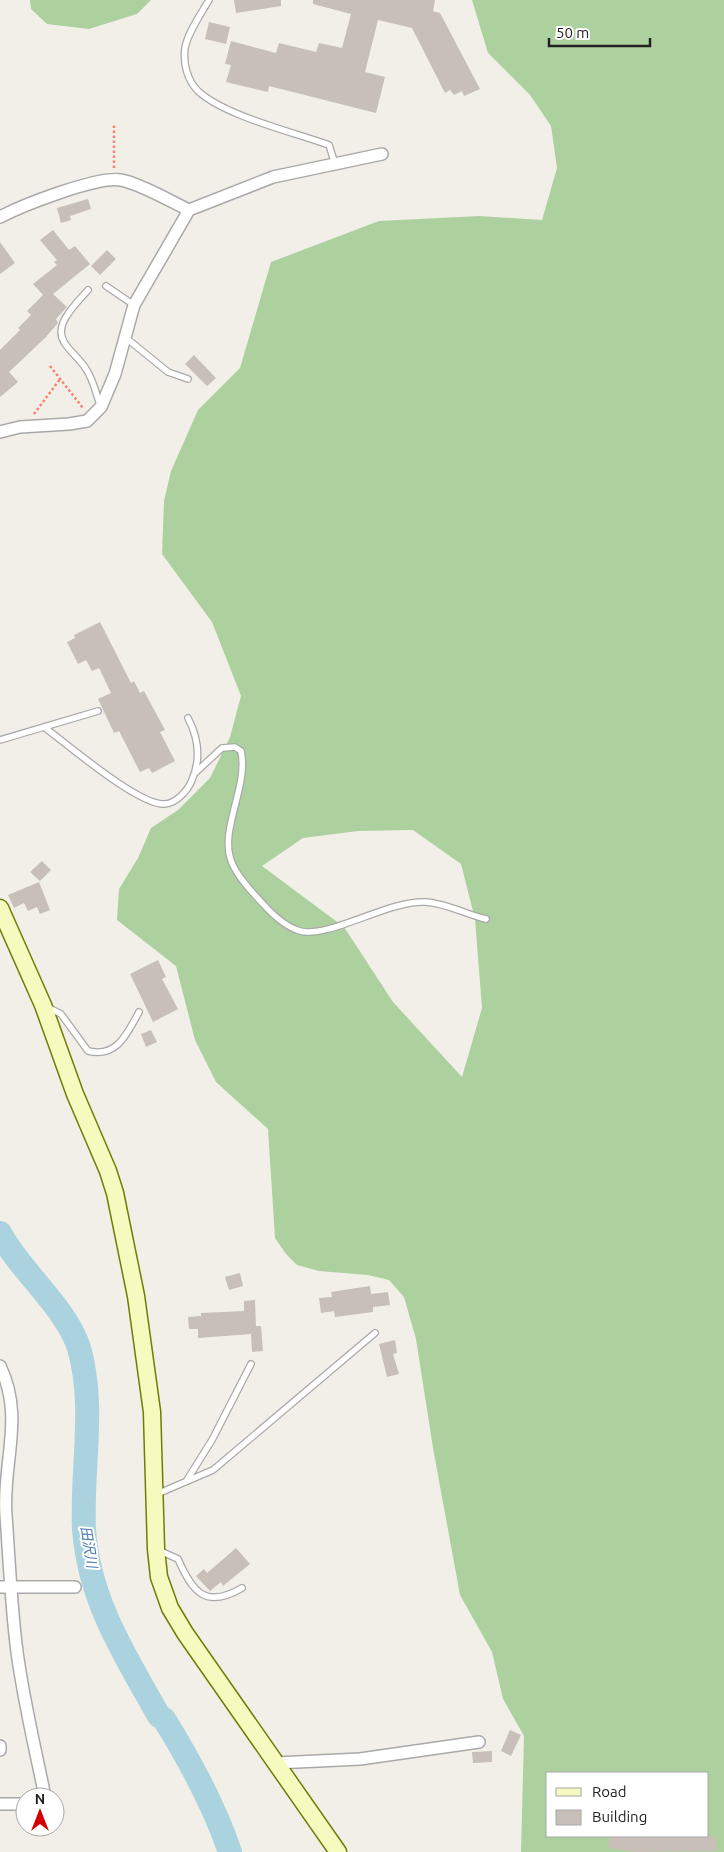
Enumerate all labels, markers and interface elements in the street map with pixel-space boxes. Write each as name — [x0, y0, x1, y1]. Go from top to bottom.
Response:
scale bar — [549, 15, 650, 47]
text: 50 m — [556, 24, 589, 41]
water label: 田沢川 — [78, 1525, 100, 1571]
legend — [546, 1772, 709, 1837]
text: Road — [592, 1783, 627, 1800]
north arrow — [15, 1787, 65, 1837]
text: N — [35, 1791, 45, 1807]
text: Building — [592, 1808, 647, 1825]

